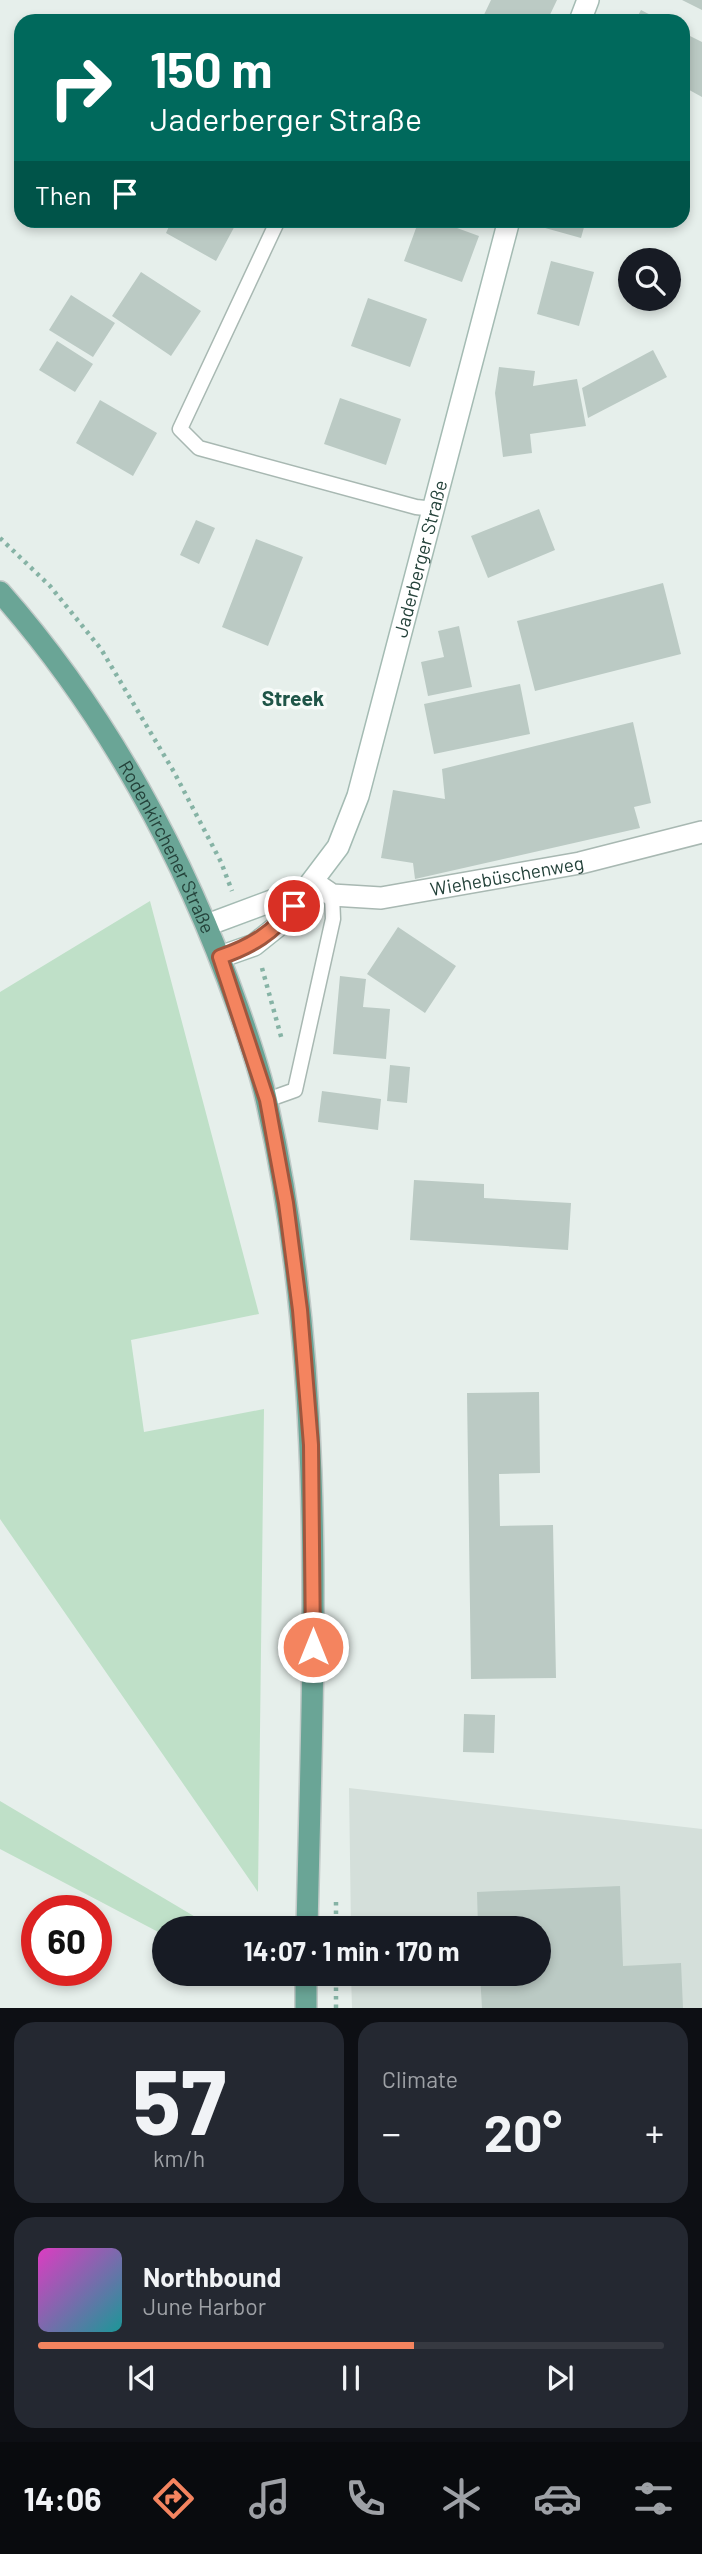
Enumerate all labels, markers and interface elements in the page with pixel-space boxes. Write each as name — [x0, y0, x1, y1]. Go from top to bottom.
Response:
text: 150 m — [150, 39, 272, 98]
icon: right — [35, 42, 126, 133]
text: Jaderberger Straße — [150, 99, 422, 137]
icon: arrive — [106, 175, 144, 213]
text: Then — [35, 179, 92, 210]
map controls — [618, 248, 681, 311]
button: search — [618, 248, 681, 311]
street label: Jaderberger Straße — [388, 477, 451, 640]
district label: Streek — [262, 685, 324, 710]
street label: Rodenkirchener Straße — [114, 756, 220, 937]
street label: Wiehebüschenweg — [428, 851, 585, 900]
pin — [264, 876, 324, 936]
icon: arrive — [275, 887, 313, 925]
position arrow — [276, 1610, 350, 1684]
speed limit sign: 60 — [21, 1895, 112, 1986]
text: 14:07 · 1 min · 170 m — [244, 1935, 459, 1966]
text: 57 — [132, 2044, 226, 2153]
text: Climate — [382, 2065, 458, 2093]
text: 20° — [484, 2100, 562, 2162]
text: − — [382, 2109, 401, 2155]
text: + — [645, 2109, 664, 2155]
text: km/h — [153, 2144, 205, 2172]
text: Northbound — [143, 2261, 281, 2292]
text: June Harbor — [143, 2292, 266, 2320]
icon: previous — [123, 2359, 161, 2397]
icon: pause — [332, 2359, 370, 2397]
icon: next — [541, 2359, 579, 2397]
icon: directions — [149, 2474, 198, 2523]
icon: music — [245, 2474, 294, 2523]
icon: phone — [341, 2474, 390, 2523]
icon: climate — [437, 2474, 486, 2523]
icon: car — [533, 2474, 582, 2523]
icon: filters — [629, 2474, 678, 2523]
text: 14:06 — [24, 2479, 101, 2517]

